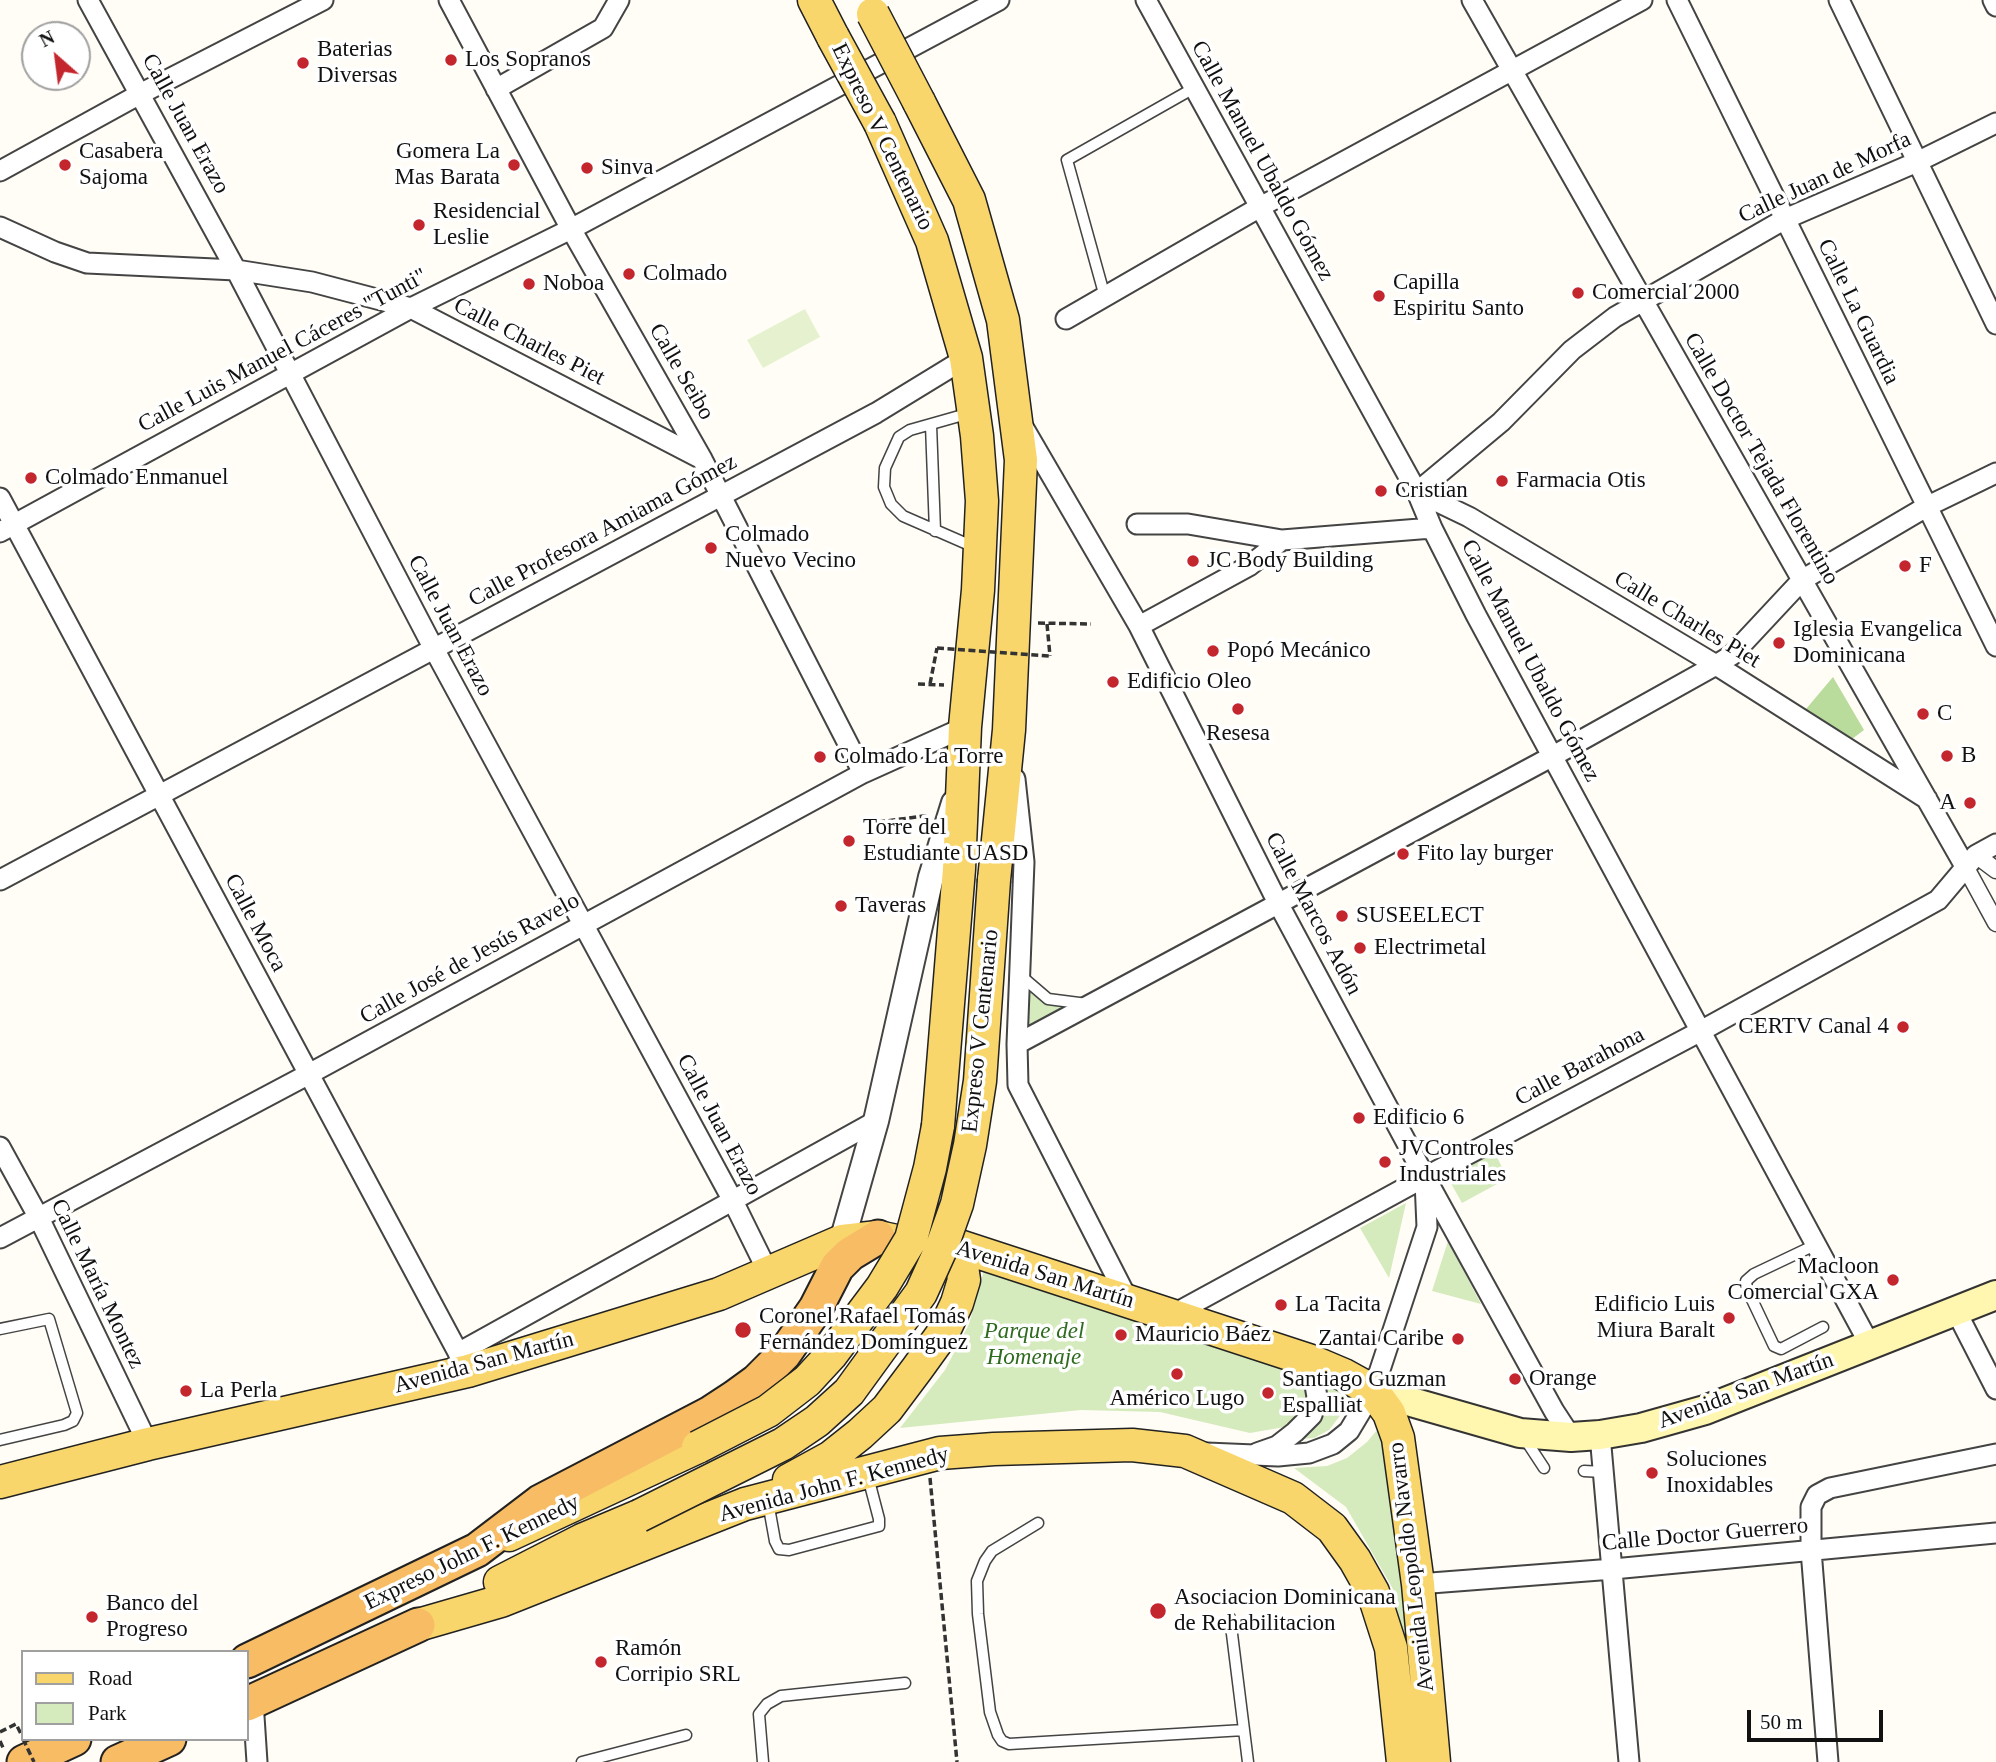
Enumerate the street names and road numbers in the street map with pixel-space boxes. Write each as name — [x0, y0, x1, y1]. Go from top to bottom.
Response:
street label: Calle Manuel Ubaldo Gómez — [1184, 36, 1340, 286]
street label: Expreso V Centenario — [825, 39, 939, 235]
street label: Calle Juan Erazo — [135, 49, 235, 199]
street label: Calle Juan de Morfa — [1734, 126, 1916, 230]
street label: Calle La Guardia — [1811, 235, 1905, 389]
street label: Calle Luis Manuel Cáceres "Tunti" — [134, 263, 432, 439]
street label: Calle Charles Piet — [449, 292, 609, 392]
street label: Calle Seibo — [642, 319, 720, 425]
street label: Calle Doctor Tejada Florentino — [1677, 328, 1845, 590]
street label: Calle Profesora Amiama Gómez — [464, 449, 742, 613]
street label: Calle Manuel Ubaldo Gómez — [1454, 535, 1606, 787]
street label: Calle Juan Erazo — [401, 551, 499, 701]
street label: Calle Charles Piet — [1609, 565, 1765, 675]
street label: Calle Marcos Adón — [1259, 828, 1367, 1000]
street label: Calle Moca — [218, 869, 292, 977]
street label: Calle José de Jesús Ravelo — [355, 887, 585, 1031]
street label: Expreso V Centenario — [957, 928, 1005, 1134]
street label: Calle Barahona — [1511, 1021, 1649, 1113]
street label: Calle Juan Erazo — [670, 1050, 768, 1200]
street label: Calle María Montez — [44, 1195, 150, 1373]
street label: Avenida San Martín — [953, 1235, 1137, 1315]
street label: Avenida San Martín — [391, 1326, 577, 1400]
street label: Avenida San Martín — [1654, 1346, 1838, 1436]
street label: Avenida John F. Kennedy — [716, 1441, 952, 1529]
street label: Avenida Leopoldo Navarro — [1383, 1441, 1441, 1693]
street label: Expreso John F. Kennedy — [360, 1489, 584, 1617]
street label: Calle Doctor Guerrero — [1601, 1512, 1809, 1558]

